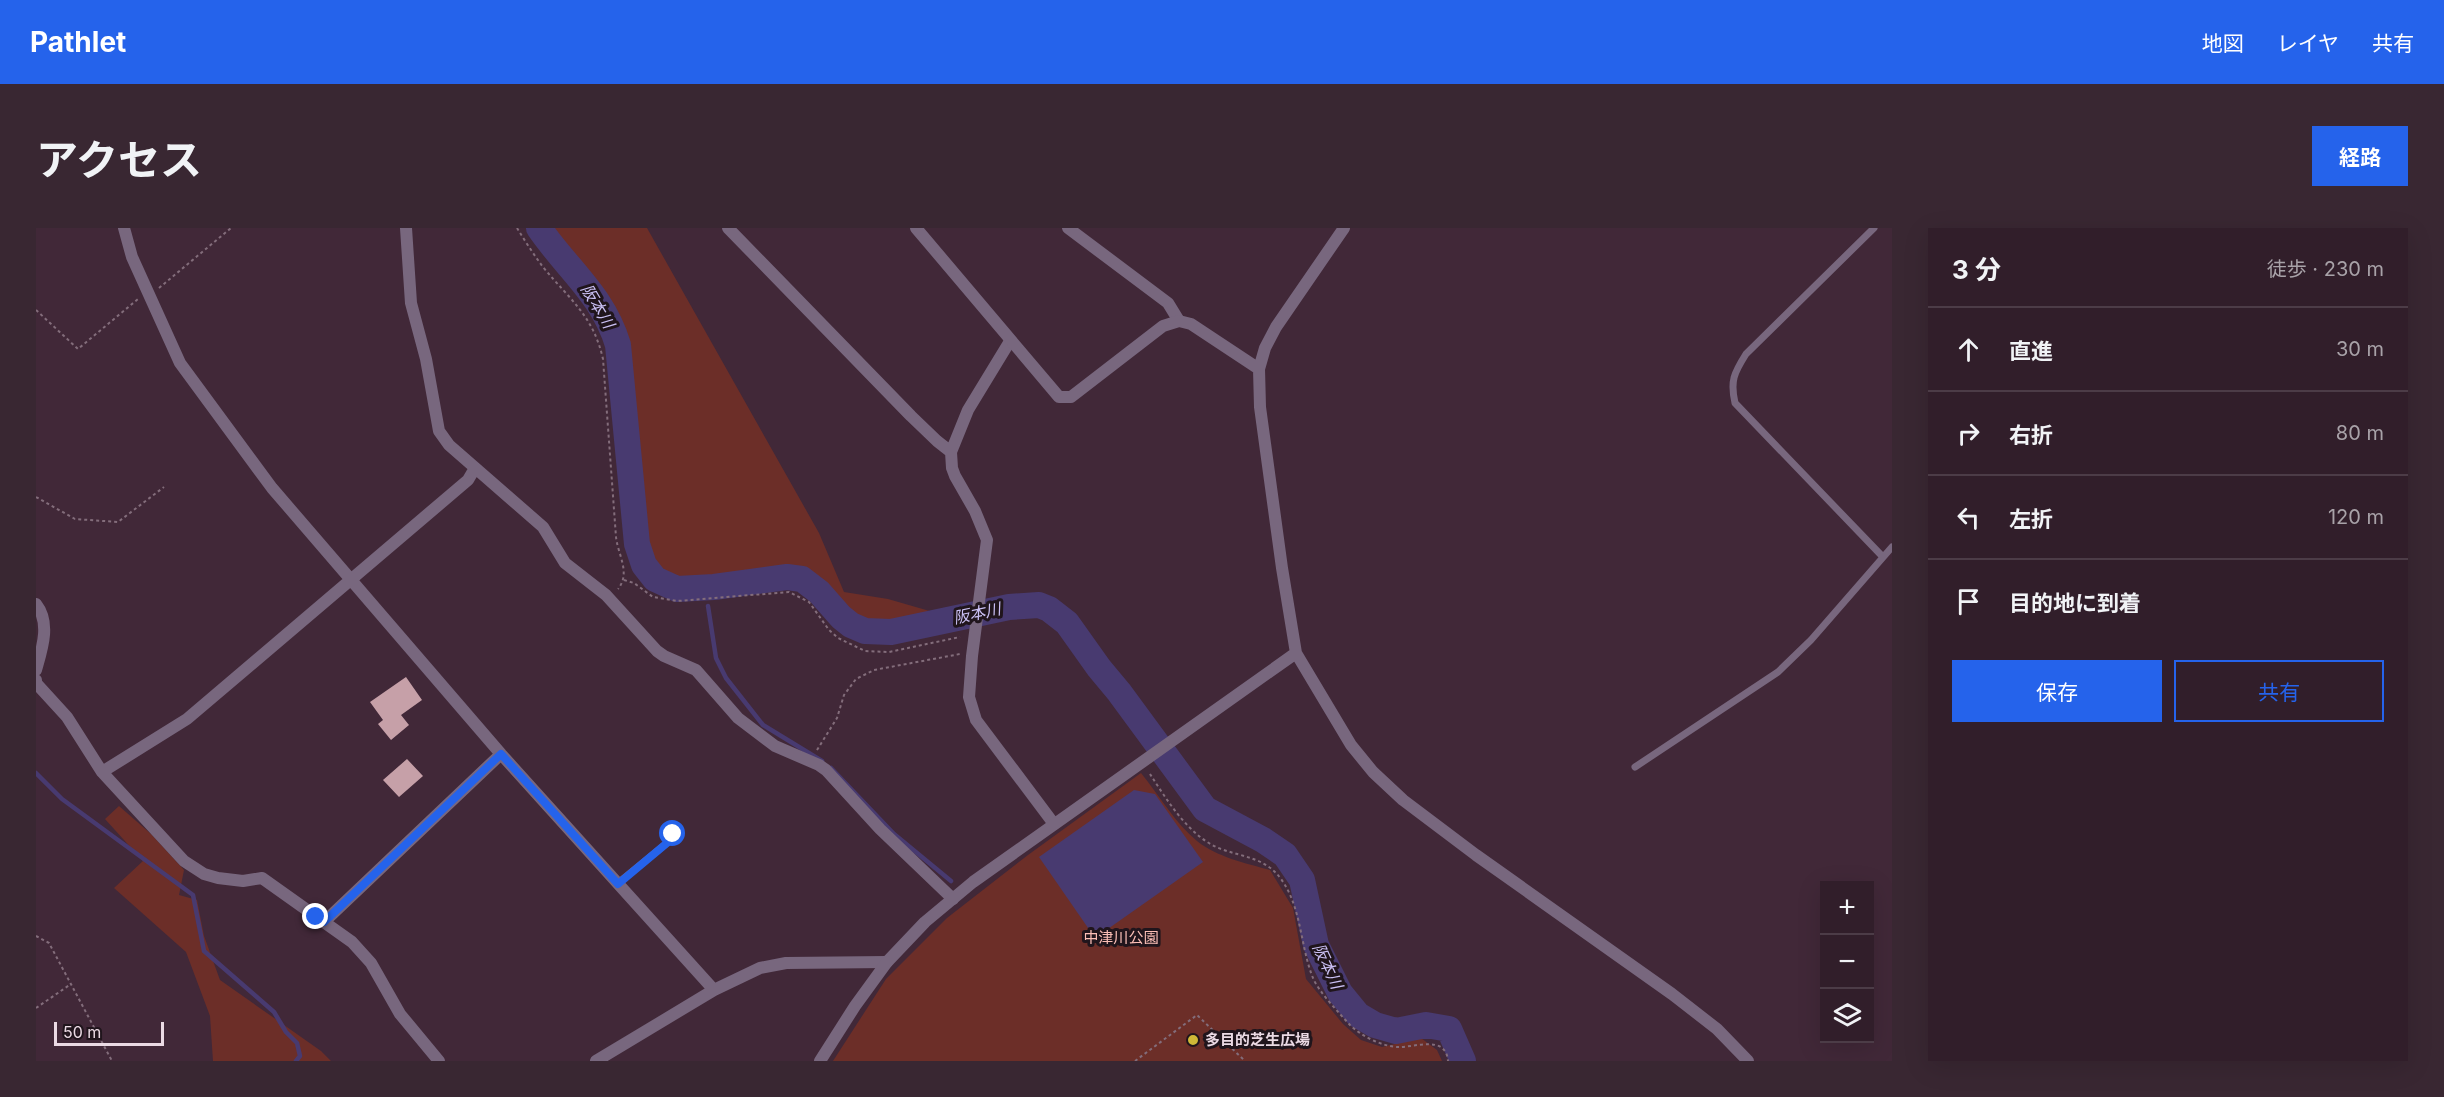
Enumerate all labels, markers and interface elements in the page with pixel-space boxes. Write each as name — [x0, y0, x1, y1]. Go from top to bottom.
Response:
text: Pathlet — [30, 25, 126, 59]
text: 地図 — [2202, 31, 2244, 56]
text: レイヤ — [2277, 31, 2339, 56]
text: 共有 — [2372, 31, 2414, 56]
button: 経路 — [2312, 126, 2408, 186]
text: アクセス — [36, 134, 202, 185]
text: 3 分 — [1952, 254, 2001, 285]
text: 徒歩 · 230 m — [2267, 257, 2384, 281]
water label: 阪本川 — [577, 280, 620, 333]
icon: ahead — [1952, 333, 1985, 366]
text: 30 m — [2336, 337, 2384, 361]
text: 直進 — [2009, 338, 2053, 364]
icon: right — [1952, 417, 1985, 450]
text: 80 m — [2336, 421, 2384, 445]
text: 右折 — [2009, 422, 2053, 448]
icon: left — [1952, 501, 1985, 534]
text: 120 m — [2328, 505, 2384, 529]
text: 左折 — [2009, 506, 2053, 532]
icon: arrive — [1952, 585, 1985, 618]
text: 目的地に到着 — [2009, 590, 2141, 616]
water label: 阪本川 — [951, 598, 1005, 628]
button: 保存 — [1952, 660, 2162, 722]
button: 共有 — [2174, 660, 2384, 722]
route start — [659, 820, 685, 846]
map controls — [1820, 881, 1874, 1043]
button: + — [1820, 881, 1874, 935]
route end — [302, 903, 328, 929]
park label: 中津川公園 — [1083, 928, 1159, 947]
button: − — [1820, 935, 1874, 989]
water label: 阪本川 — [1309, 940, 1348, 994]
button: layers — [1820, 989, 1874, 1043]
scale bar — [54, 1019, 164, 1046]
text: 50 m — [63, 1022, 101, 1042]
place label: 多目的芝生広場 — [1205, 1030, 1310, 1049]
marker: 多目的芝生広場 — [1186, 1033, 1200, 1047]

